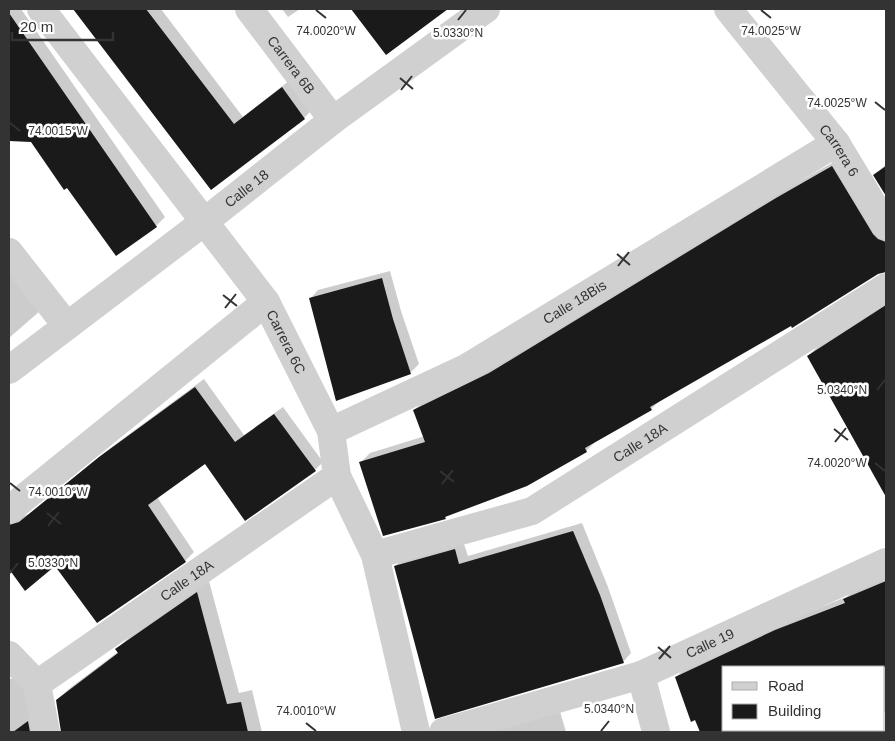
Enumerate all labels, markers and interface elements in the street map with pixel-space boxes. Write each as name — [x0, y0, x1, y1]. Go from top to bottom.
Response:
scale bar — [12, 10, 114, 42]
text: 20 m — [20, 18, 53, 35]
text: 74.0020°W — [296, 24, 356, 38]
text: 74.0025°W — [741, 24, 801, 38]
text: 5.0330°N — [433, 26, 483, 40]
street label: Carrera 6B — [264, 33, 318, 97]
text: 74.0025°W — [807, 96, 867, 110]
street label: Carrera 6 — [816, 121, 862, 179]
text: 74.0015°W — [28, 124, 88, 138]
street label: Calle 18 — [221, 166, 272, 211]
street label: Calle 18Bis — [540, 277, 609, 327]
street label: Carrera 6C — [263, 307, 309, 376]
text: 5.0340°N — [817, 383, 867, 397]
street label: Calle 18A — [610, 419, 671, 466]
text: 74.0020°W — [807, 456, 867, 470]
text: 74.0010°W — [28, 485, 88, 499]
text: 5.0330°N — [28, 556, 78, 570]
street label: Calle 18A — [157, 556, 217, 604]
street label: Calle 19 — [683, 625, 737, 661]
legend — [722, 666, 885, 731]
text: Road — [768, 677, 804, 694]
text: 5.0340°N — [584, 702, 634, 716]
text: Building — [768, 702, 821, 719]
text: 74.0010°W — [276, 704, 336, 718]

